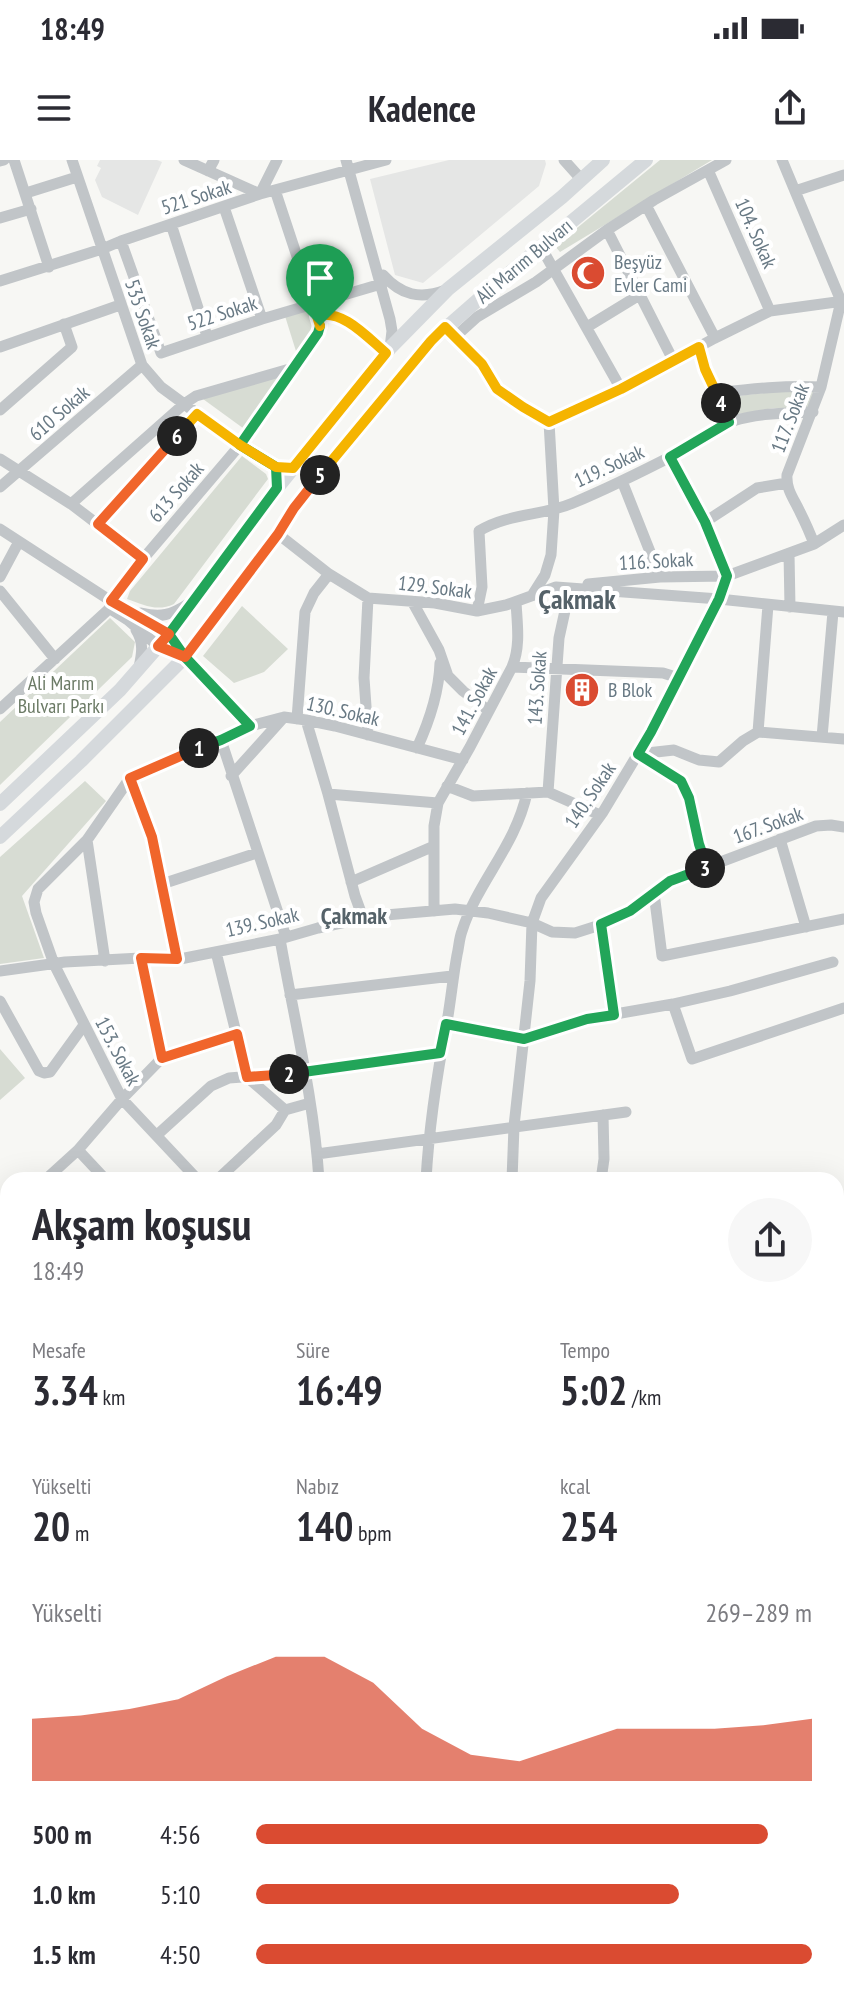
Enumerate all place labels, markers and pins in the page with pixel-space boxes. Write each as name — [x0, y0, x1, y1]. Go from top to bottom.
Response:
pin — [286, 244, 354, 326]
place label: Beşyüz Evler Cami — [614, 249, 687, 298]
mosque icon: Beşyüz Evler Cami — [569, 254, 607, 292]
pin: 4 — [701, 383, 741, 423]
pin: 6 — [157, 416, 197, 456]
pin: 5 — [300, 455, 340, 495]
building icon: B Blok — [563, 671, 601, 709]
place label: B Blok — [608, 677, 652, 703]
pin: 1 — [179, 728, 219, 768]
pin: 3 — [685, 848, 725, 888]
pin: 2 — [269, 1054, 309, 1094]

